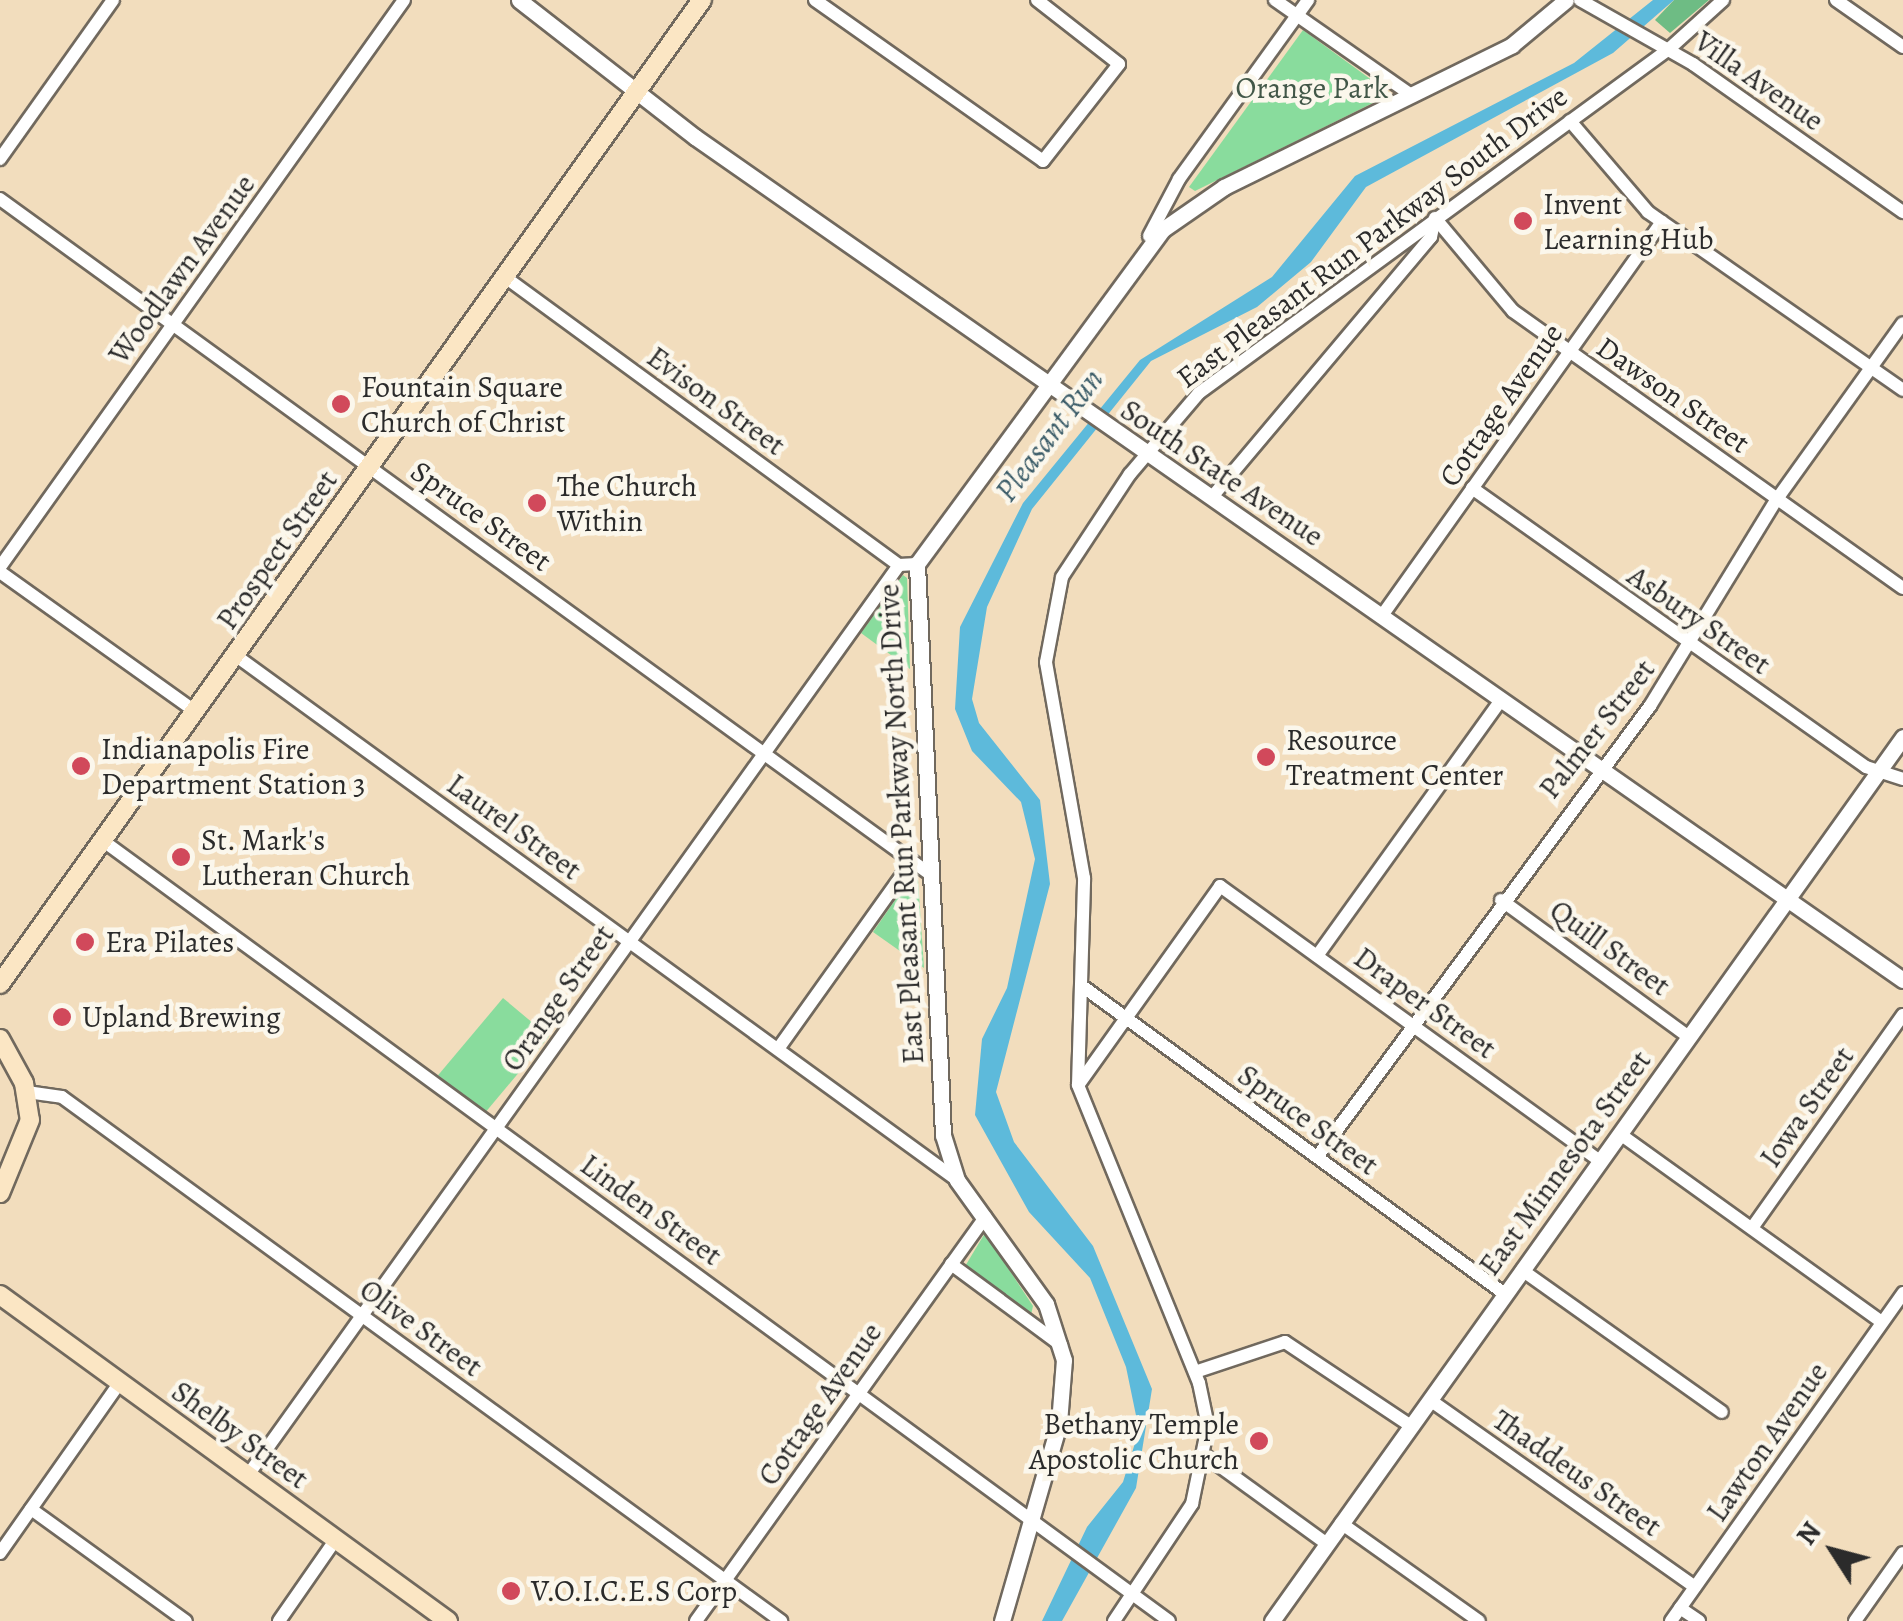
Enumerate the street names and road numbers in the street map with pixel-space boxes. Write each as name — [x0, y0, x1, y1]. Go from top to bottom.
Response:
street label: Villa Avenue — [1687, 23, 1831, 139]
street label: East Pleasant Run Parkway South Drive — [1169, 78, 1575, 396]
street label: Woodlawn Avenue — [101, 167, 263, 371]
street label: Cottage Avenue — [1432, 317, 1570, 493]
street label: Dawson Street — [1589, 329, 1757, 461]
street label: Evison Street — [640, 339, 792, 463]
street label: South State Avenue — [1114, 392, 1330, 554]
street label: Spruce Street — [404, 453, 558, 579]
street label: Prospect Street — [209, 463, 345, 637]
street label: Asbury Street — [1621, 558, 1777, 682]
street label: East Pleasant Run Parkway North Drive — [870, 583, 932, 1065]
street label: Palmer Street — [1531, 652, 1663, 806]
street label: Laurel Street — [440, 766, 588, 888]
street label: Quill Street — [1543, 892, 1677, 1004]
street label: Orange Street — [494, 918, 622, 1078]
street label: Draper Street — [1347, 939, 1503, 1067]
street label: Iowa Street — [1752, 1040, 1862, 1174]
street label: East Minnesota Street — [1471, 1043, 1659, 1283]
street label: Spruce Street — [1231, 1057, 1385, 1183]
street label: Linden Street — [573, 1147, 729, 1273]
street label: Olive Street — [353, 1272, 489, 1384]
street label: Cottage Avenue — [751, 1316, 889, 1492]
street label: Lawton Avenue — [1699, 1355, 1835, 1529]
street label: Shelby Street — [165, 1373, 315, 1497]
street label: Thaddeus Street — [1486, 1402, 1668, 1544]

